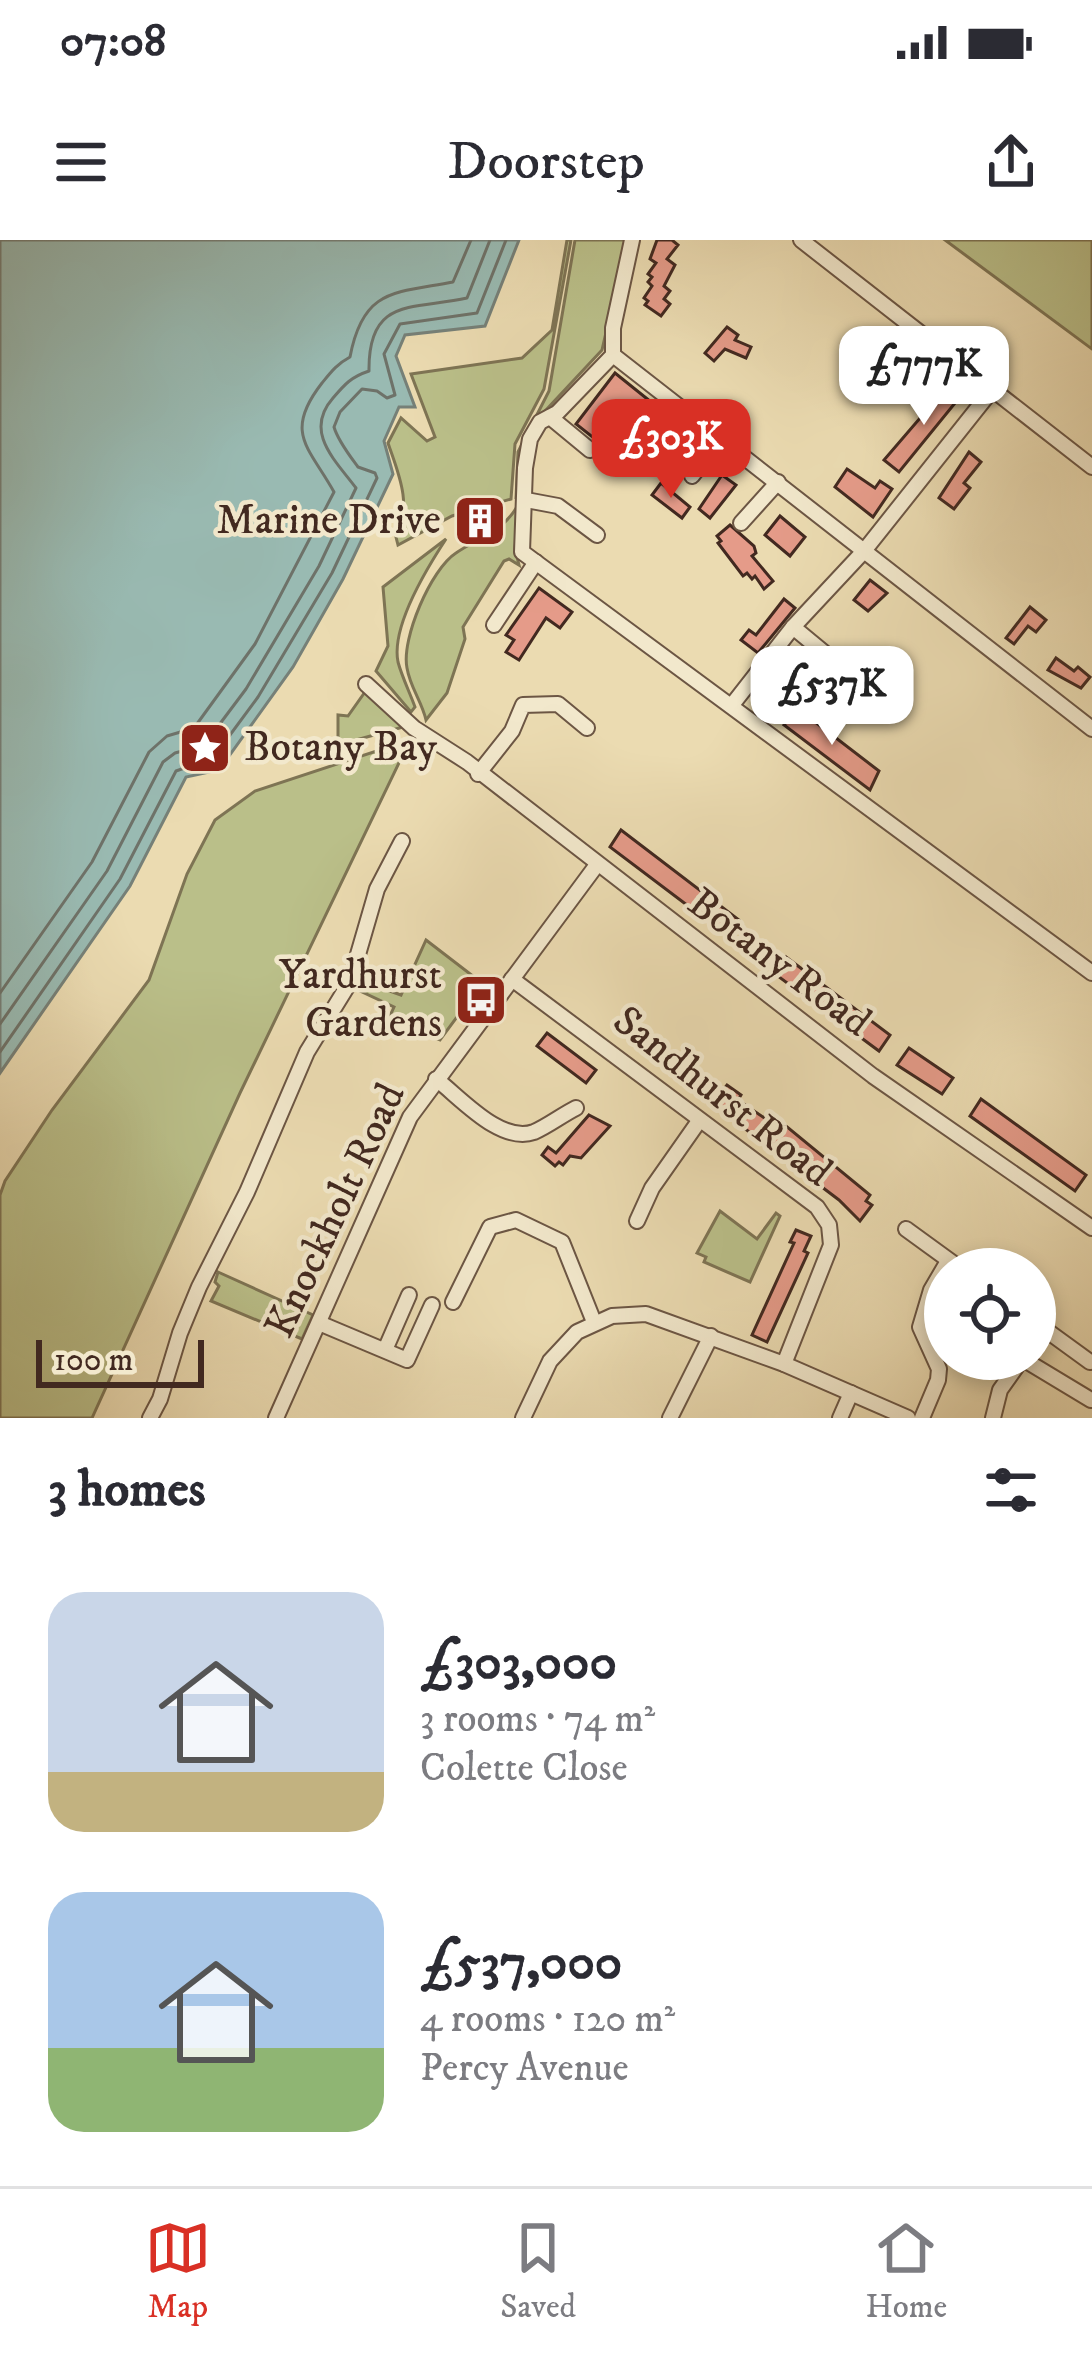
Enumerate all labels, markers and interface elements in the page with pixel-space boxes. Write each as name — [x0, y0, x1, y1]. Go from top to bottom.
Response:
text: 07:08 — [60, 14, 166, 70]
icon: menu — [48, 129, 114, 195]
text: Doorstep — [447, 129, 645, 196]
icon: share — [978, 129, 1044, 195]
pin: £777K — [840, 326, 1008, 428]
text: £777K — [866, 340, 982, 389]
pin: £303K — [587, 399, 755, 501]
text: £303K — [619, 413, 723, 462]
building icon: Marine Drive — [452, 493, 508, 549]
place label: Marine Drive — [217, 495, 441, 547]
pin: £537K — [748, 646, 916, 748]
text: £537K — [778, 660, 886, 709]
place icon: Botany Bay — [177, 720, 233, 776]
place label: Botany Bay — [244, 722, 438, 774]
street label: Botany Road — [677, 877, 881, 1049]
place label: Yardhurst Gardens — [279, 950, 442, 1050]
bus stop icon: Yardhurst Gardens — [453, 972, 509, 1028]
street label: Sandhurst Road — [602, 995, 842, 1199]
street label: Knockholt Road — [254, 1076, 418, 1346]
map controls — [924, 1248, 1056, 1380]
button: locate — [924, 1248, 1056, 1380]
scale bar — [36, 1334, 204, 1387]
text: 100 m — [54, 1340, 133, 1381]
icon: filters — [978, 1457, 1044, 1523]
text: 3 homes — [48, 1458, 206, 1522]
text: £303,000 — [420, 1631, 617, 1695]
icon: home — [144, 1640, 288, 1784]
text: 3 rooms · 74 m² — [420, 1695, 655, 1744]
text: Colette Close — [420, 1744, 628, 1793]
text: £537,000 — [420, 1931, 622, 1995]
icon: home — [144, 1940, 288, 2084]
text: 4 rooms · 120 m² — [420, 1995, 675, 2044]
text: Percy Avenue — [420, 2044, 629, 2093]
tab: Map — [145, 2215, 211, 2328]
tab: Saved — [500, 2215, 576, 2328]
tab: Home — [866, 2215, 947, 2328]

